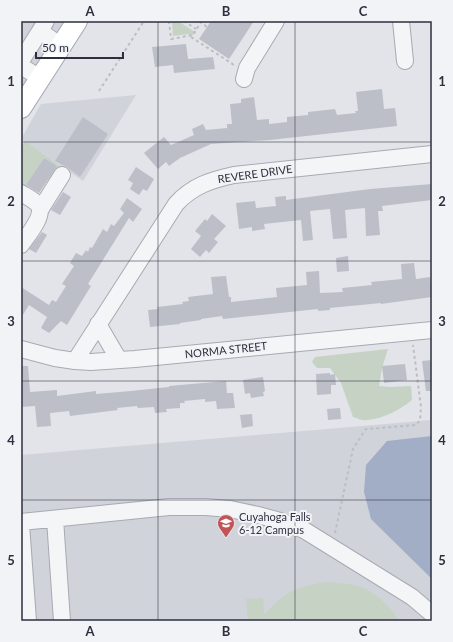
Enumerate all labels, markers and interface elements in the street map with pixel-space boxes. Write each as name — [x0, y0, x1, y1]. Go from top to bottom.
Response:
text: A — [84, 3, 95, 19]
text: B — [222, 3, 231, 19]
text: C — [359, 3, 368, 19]
scale bar — [36, 34, 123, 60]
text: 50 m — [42, 40, 69, 55]
text: 1 — [7, 73, 15, 89]
text: 1 — [438, 73, 446, 89]
street label: REVERE DRIVE — [217, 162, 293, 185]
text: 2 — [7, 193, 15, 209]
text: 2 — [438, 193, 446, 209]
text: 3 — [7, 313, 15, 329]
text: 3 — [438, 313, 446, 329]
street label: NORMA STREET — [184, 339, 268, 360]
text: 4 — [7, 432, 15, 448]
text: 4 — [438, 432, 446, 448]
place label: Cuyahoga Falls 6-12 Campus — [239, 510, 311, 536]
school or university icon: Cuyahoga Falls 6-12 Campus — [216, 513, 236, 538]
text: 5 — [7, 552, 15, 568]
text: 5 — [438, 552, 446, 568]
text: A — [84, 623, 95, 639]
text: B — [222, 623, 231, 639]
text: C — [359, 623, 368, 639]

